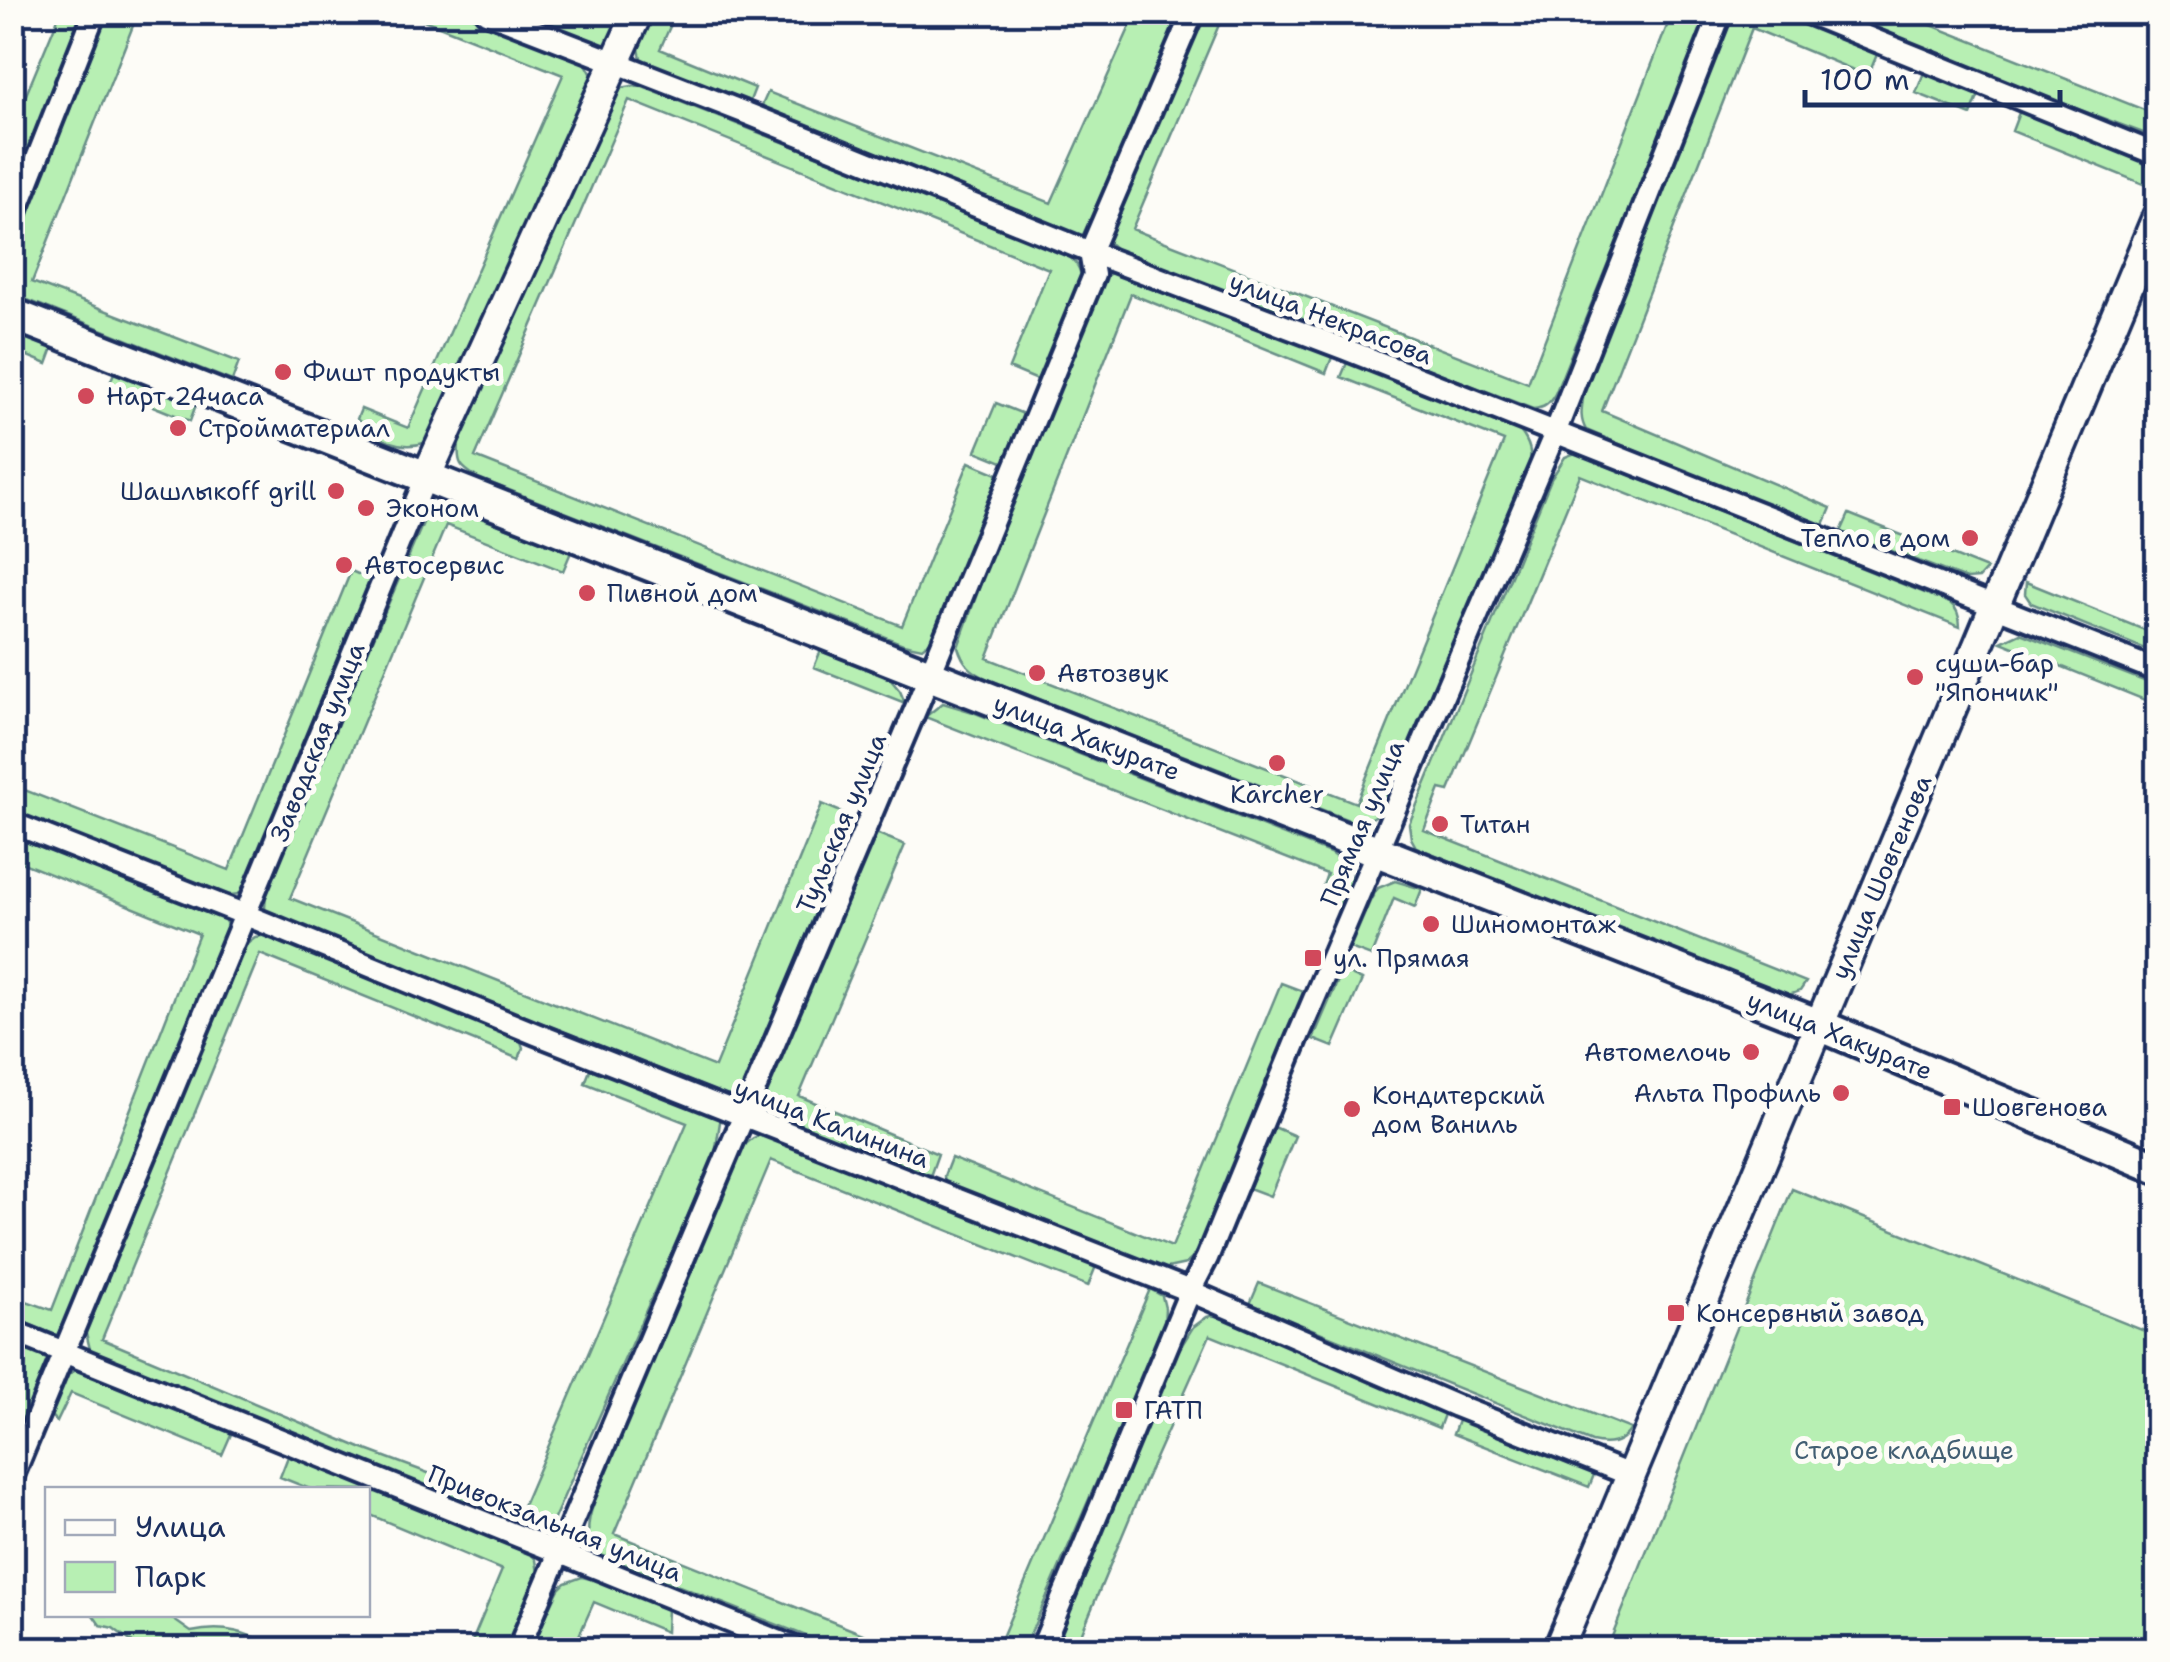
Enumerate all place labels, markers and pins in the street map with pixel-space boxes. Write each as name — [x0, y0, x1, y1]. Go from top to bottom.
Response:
place label: Фишт продукты — [303, 355, 500, 389]
marker: Фишт продукты — [272, 361, 294, 383]
place label: Нарт 24часа — [106, 379, 264, 413]
marker: Нарт 24часа — [75, 385, 97, 407]
place label: Стройматериал — [198, 411, 390, 445]
marker: Стройматериал — [167, 417, 189, 439]
place label: Шашлыкоff grill — [120, 474, 316, 508]
marker: Шашлыкоff grill — [325, 480, 347, 502]
place label: Эконом — [386, 491, 479, 525]
marker: Эконом — [355, 497, 377, 519]
place label: Тепло в дом — [1801, 521, 1950, 555]
marker: Тепло в дом — [1959, 527, 1981, 549]
place label: Автосервис — [364, 548, 505, 582]
marker: Автосервис — [333, 554, 355, 576]
place label: Пивной дом — [607, 576, 757, 610]
marker: Пивной дом — [576, 582, 598, 604]
place label: суши-бар "Япончик" — [1935, 646, 2059, 709]
place label: Автозвук — [1057, 656, 1169, 690]
marker: Автозвук — [1026, 662, 1048, 684]
marker: суши-бар "Япончик" — [1904, 666, 1926, 688]
marker: Karcher — [1266, 752, 1288, 774]
place label: Karcher — [1230, 777, 1324, 811]
place label: Титан — [1460, 807, 1530, 841]
marker: Титан — [1429, 813, 1451, 835]
place label: Шиномонтаж — [1451, 907, 1617, 941]
marker: Шиномонтаж — [1420, 913, 1442, 935]
place label: ул. Прямая — [1333, 941, 1470, 975]
marker: ул. Прямая — [1302, 947, 1324, 969]
place label: Автомелочь — [1584, 1035, 1731, 1069]
marker: Автомелочь — [1740, 1041, 1762, 1063]
place label: Альта Профиль — [1634, 1076, 1821, 1110]
place label: Кондитерский дом Ваниль — [1372, 1078, 1545, 1141]
marker: Альта Профиль — [1830, 1082, 1852, 1104]
place label: Шовгенова — [1972, 1090, 2107, 1124]
marker: Шовгенова — [1941, 1096, 1963, 1118]
marker: Кондитерский дом Ваниль — [1341, 1098, 1363, 1120]
place label: Консервный завод — [1696, 1296, 1924, 1330]
marker: Консервный завод — [1665, 1302, 1687, 1324]
place label: ГАТП — [1144, 1393, 1203, 1427]
marker: ГАТП — [1113, 1399, 1135, 1421]

